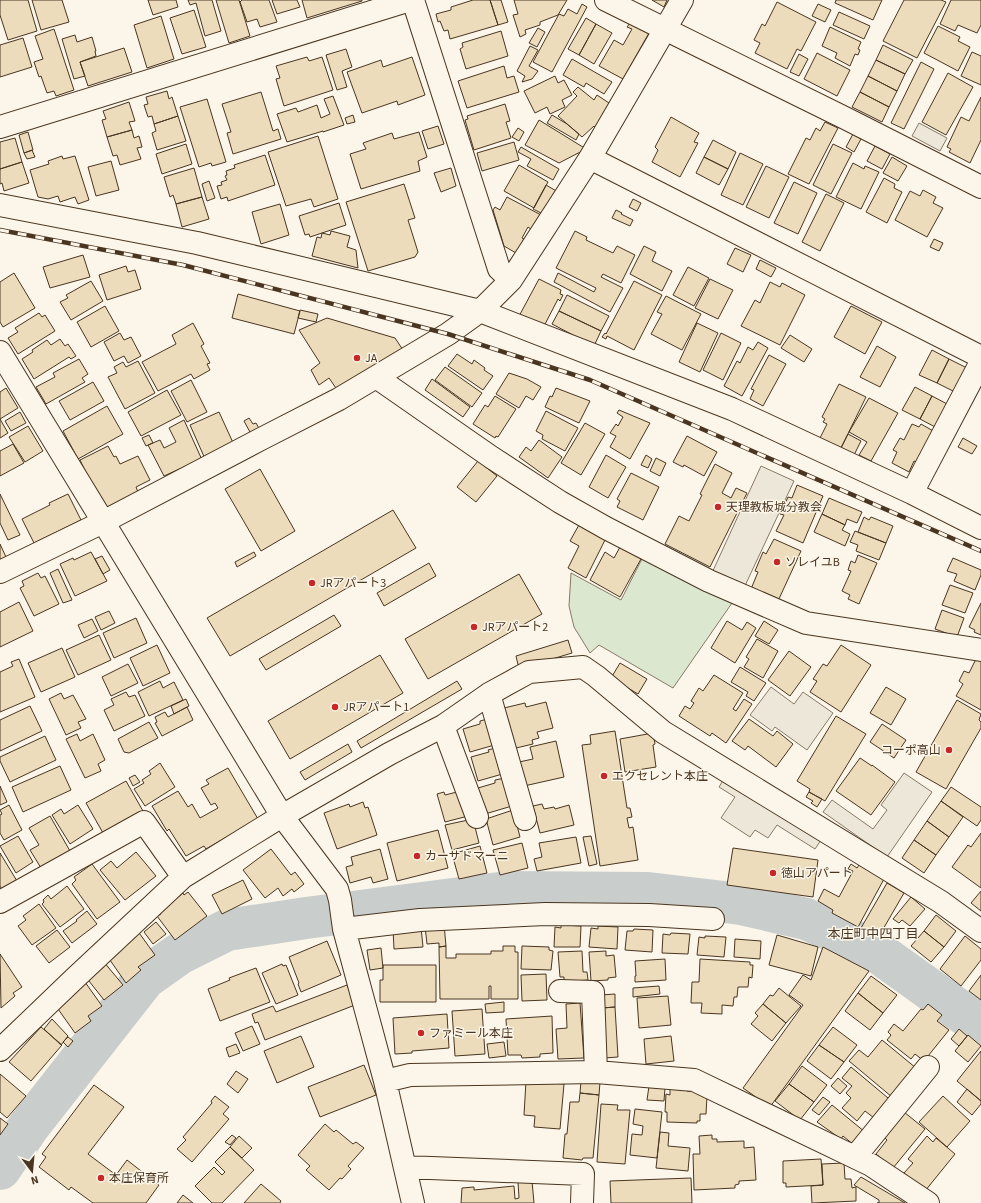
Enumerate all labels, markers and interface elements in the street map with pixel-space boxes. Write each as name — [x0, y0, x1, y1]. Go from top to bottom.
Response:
place label: JA — [365, 350, 378, 367]
marker: JA — [352, 353, 362, 363]
place label: 天理教板城分教会 — [726, 499, 822, 516]
marker: 天理教板城分教会 — [713, 502, 723, 512]
place label: ソレイユB — [785, 554, 840, 571]
marker: ソレイユB — [772, 557, 782, 567]
place label: JRアパート3 — [320, 575, 386, 592]
marker: JRアパート3 — [307, 578, 317, 588]
place label: JRアパート2 — [482, 619, 548, 636]
marker: JRアパート2 — [469, 622, 479, 632]
place label: JRアパート1 — [343, 699, 409, 716]
marker: JRアパート1 — [330, 702, 340, 712]
place label: コーポ高山 — [881, 742, 941, 759]
marker: コーポ高山 — [944, 745, 954, 755]
place label: エクセレント本庄 — [612, 768, 708, 785]
marker: エクセレント本庄 — [599, 771, 609, 781]
place label: カーサドマーニ — [425, 848, 509, 865]
marker: カーサドマーニ — [412, 851, 422, 861]
place label: 徳山アパート — [781, 865, 853, 882]
marker: 徳山アパート — [768, 868, 778, 878]
district label: 本庄町中四丁目 — [827, 925, 919, 943]
place label: ファミール本庄 — [429, 1025, 513, 1042]
marker: ファミール本庄 — [416, 1028, 426, 1038]
north arrow — [12, 1151, 52, 1191]
place label: 本庄保育所 — [109, 1170, 169, 1187]
text: N — [29, 1172, 40, 1188]
marker: 本庄保育所 — [96, 1173, 106, 1183]

